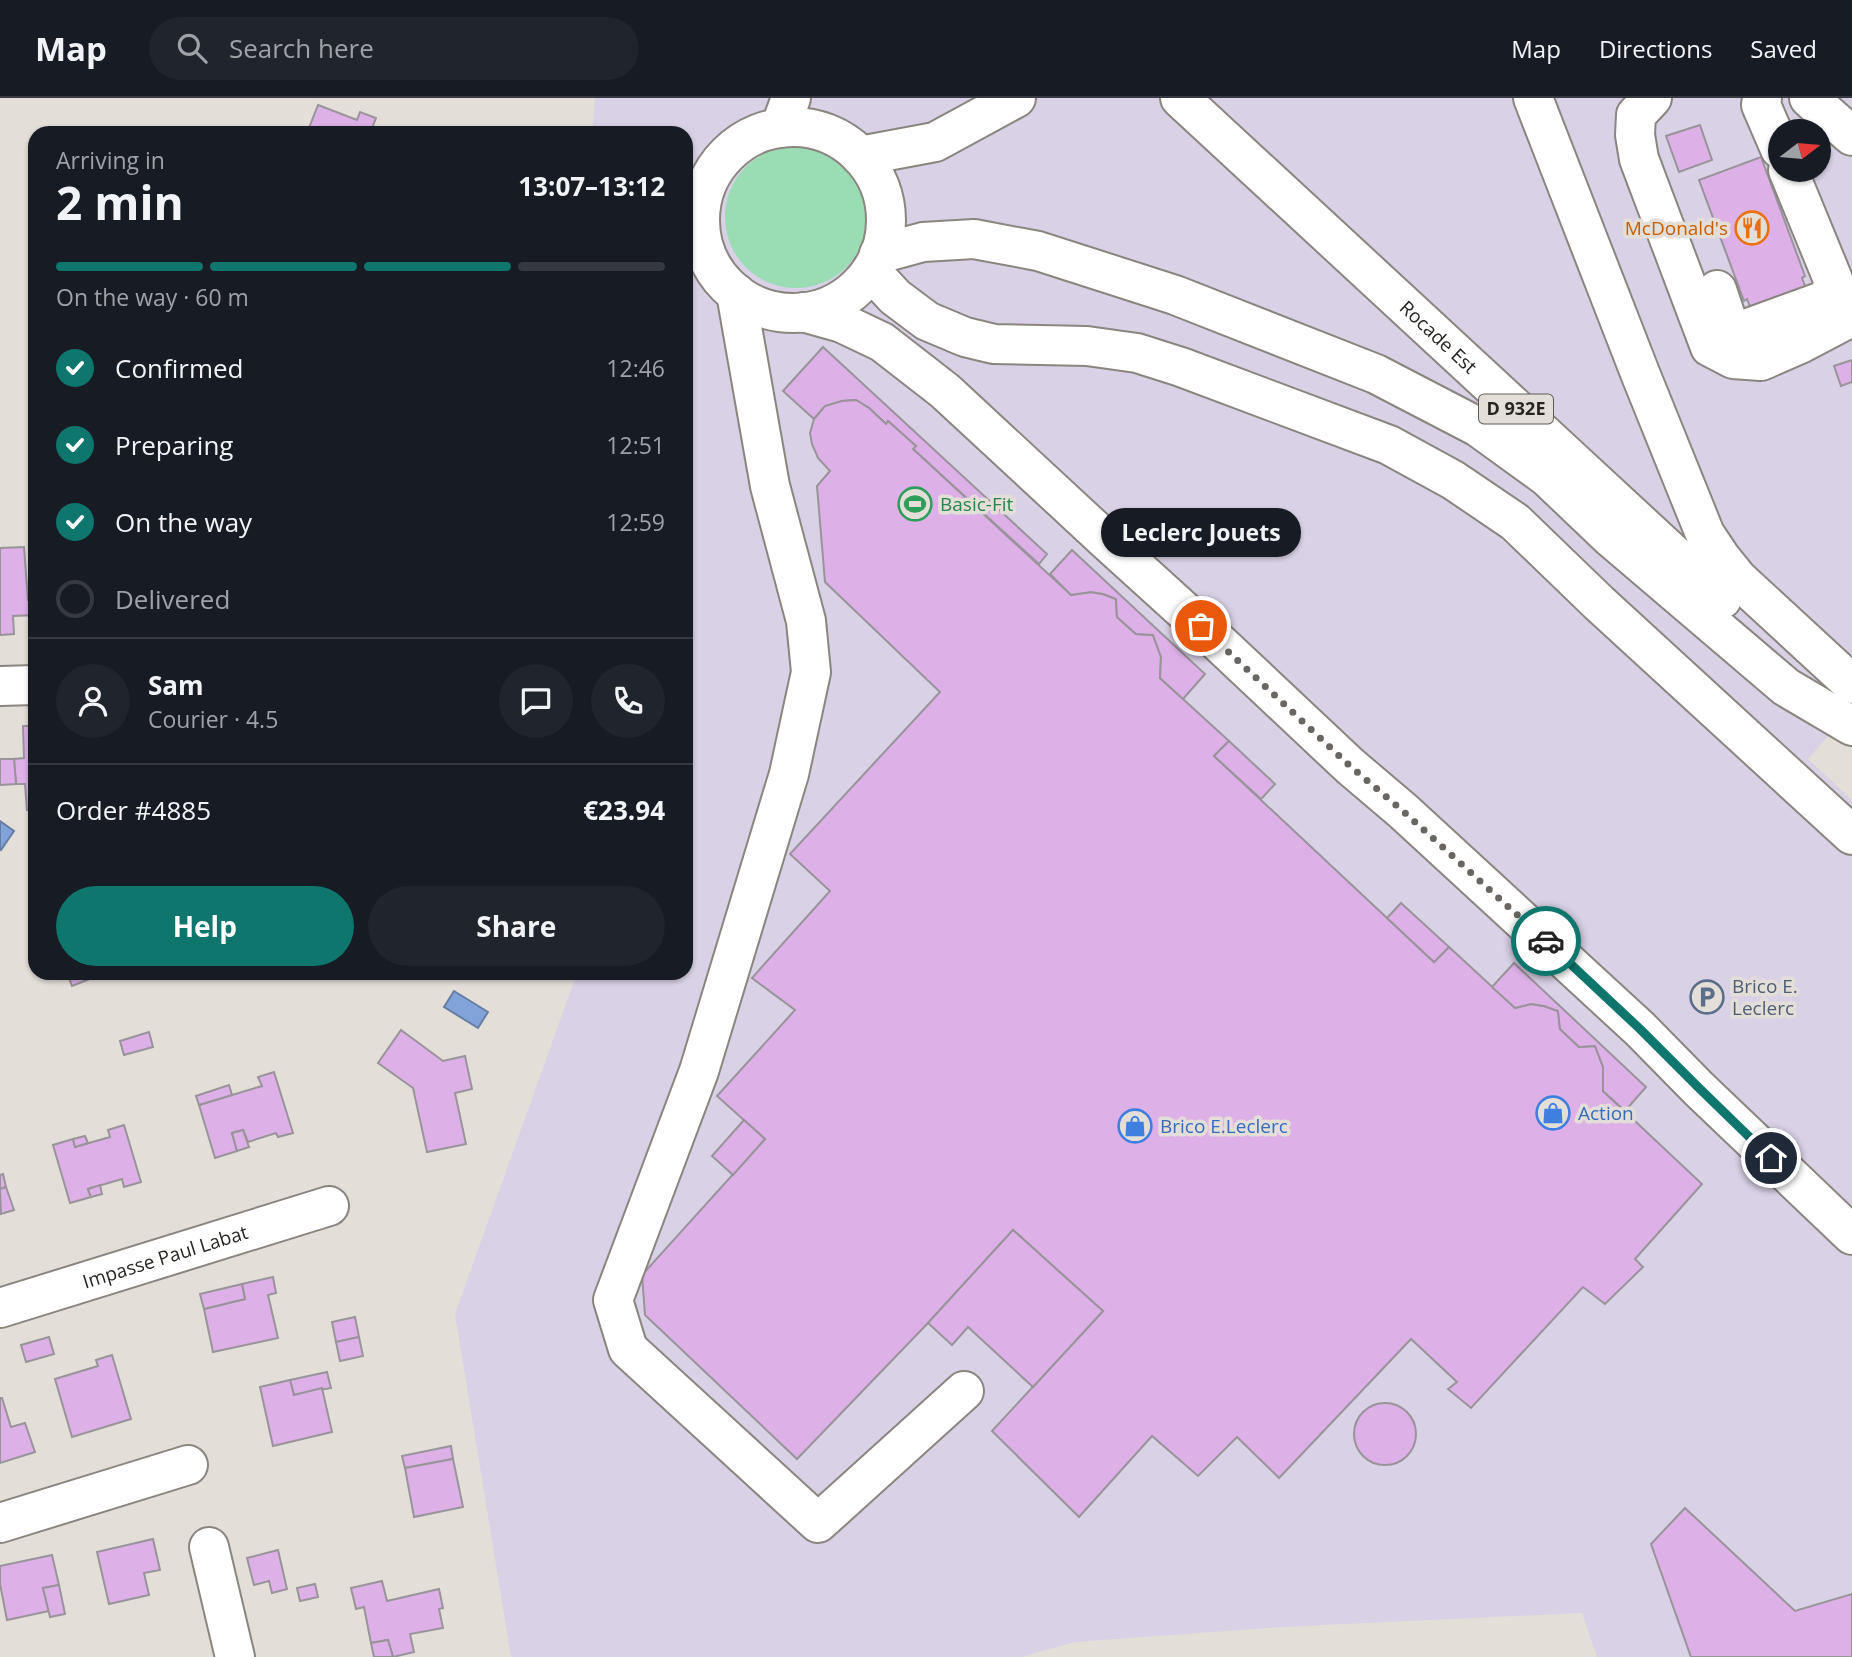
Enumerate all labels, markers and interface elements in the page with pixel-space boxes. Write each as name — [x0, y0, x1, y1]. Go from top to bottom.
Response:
search box — [149, 17, 639, 80]
text: Map — [35, 26, 107, 71]
icon: search — [173, 29, 211, 67]
text: Search here — [229, 30, 374, 66]
text: Map — [1511, 32, 1561, 65]
text: Directions — [1599, 32, 1712, 65]
text: Saved — [1750, 32, 1817, 65]
north arrow — [1768, 119, 1830, 182]
map controls — [1768, 119, 1831, 182]
text: Arriving in — [56, 144, 165, 176]
text: 13:07–13:12 — [518, 168, 665, 204]
text: 2 min — [56, 171, 184, 233]
restaurant icon: McDonald's — [1733, 209, 1771, 247]
place label: McDonald's — [1625, 215, 1728, 241]
text: On the way · 60 m — [56, 281, 249, 313]
street label: Rocade Est — [1394, 295, 1483, 379]
icon: check — [56, 349, 94, 387]
text: Confirmed — [115, 350, 243, 386]
text: 12:46 — [606, 352, 665, 384]
road number: D 932E — [1479, 394, 1553, 424]
icon: check — [56, 426, 94, 464]
text: Preparing — [115, 427, 233, 463]
text: 12:51 — [606, 429, 665, 461]
sports icon: Basic-Fit — [896, 485, 934, 523]
place label: Basic-Fit — [940, 491, 1014, 517]
icon: check — [56, 503, 94, 541]
text: On the way — [115, 504, 252, 540]
text: 12:59 — [606, 506, 665, 538]
callout: Leclerc Jouets — [1101, 507, 1301, 556]
text: Leclerc Jouets — [1121, 516, 1281, 548]
text: Delivered — [115, 581, 230, 617]
pin — [1171, 596, 1231, 656]
icon: bag — [1182, 607, 1220, 645]
button: person — [56, 664, 130, 738]
button: chat — [499, 664, 573, 738]
button: phone — [591, 664, 665, 738]
text: Sam — [148, 667, 204, 703]
text: Courier · 4.5 — [148, 703, 278, 735]
text: Order #4885 — [56, 792, 211, 828]
text: €23.94 — [583, 792, 665, 828]
button: Help — [56, 886, 354, 966]
button: Share — [368, 886, 665, 966]
courier — [1511, 906, 1581, 976]
icon: car — [1527, 922, 1565, 960]
place label: Brico E. Leclerc — [1732, 973, 1798, 1021]
parking icon: Brico E. Leclerc — [1688, 978, 1726, 1016]
shop icon: Action — [1534, 1094, 1572, 1132]
place label: Action — [1578, 1100, 1634, 1126]
shop icon: Brico E.Leclerc — [1116, 1107, 1154, 1145]
place label: Brico E.Leclerc — [1160, 1113, 1288, 1139]
pin — [1741, 1128, 1801, 1188]
icon: home — [1752, 1139, 1790, 1177]
street label: Impasse Paul Labat — [79, 1219, 251, 1295]

